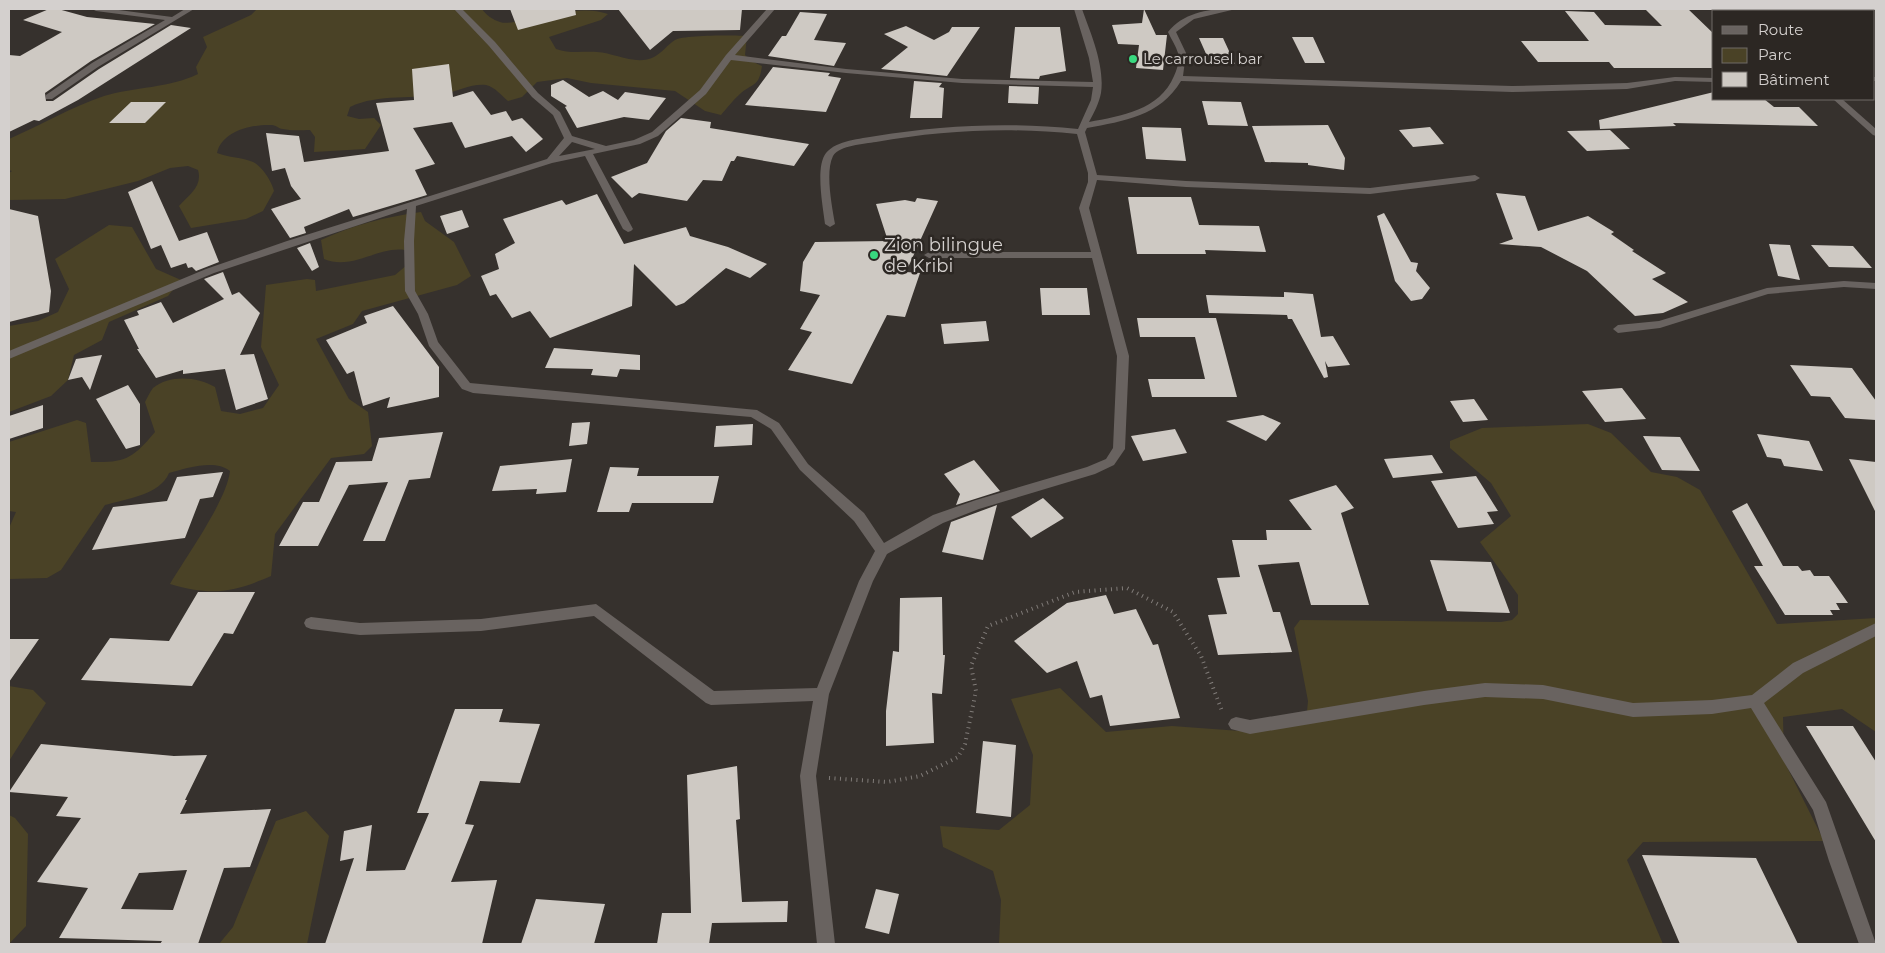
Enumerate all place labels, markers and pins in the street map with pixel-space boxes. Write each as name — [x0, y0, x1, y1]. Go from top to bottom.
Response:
place label: Le carrousel bar — [1143, 49, 1263, 68]
marker: Le carrousel bar — [1127, 53, 1139, 65]
place label: Zion bilingue de Kribi — [884, 234, 1003, 277]
marker: Zion bilingue de Kribi — [868, 249, 880, 261]

